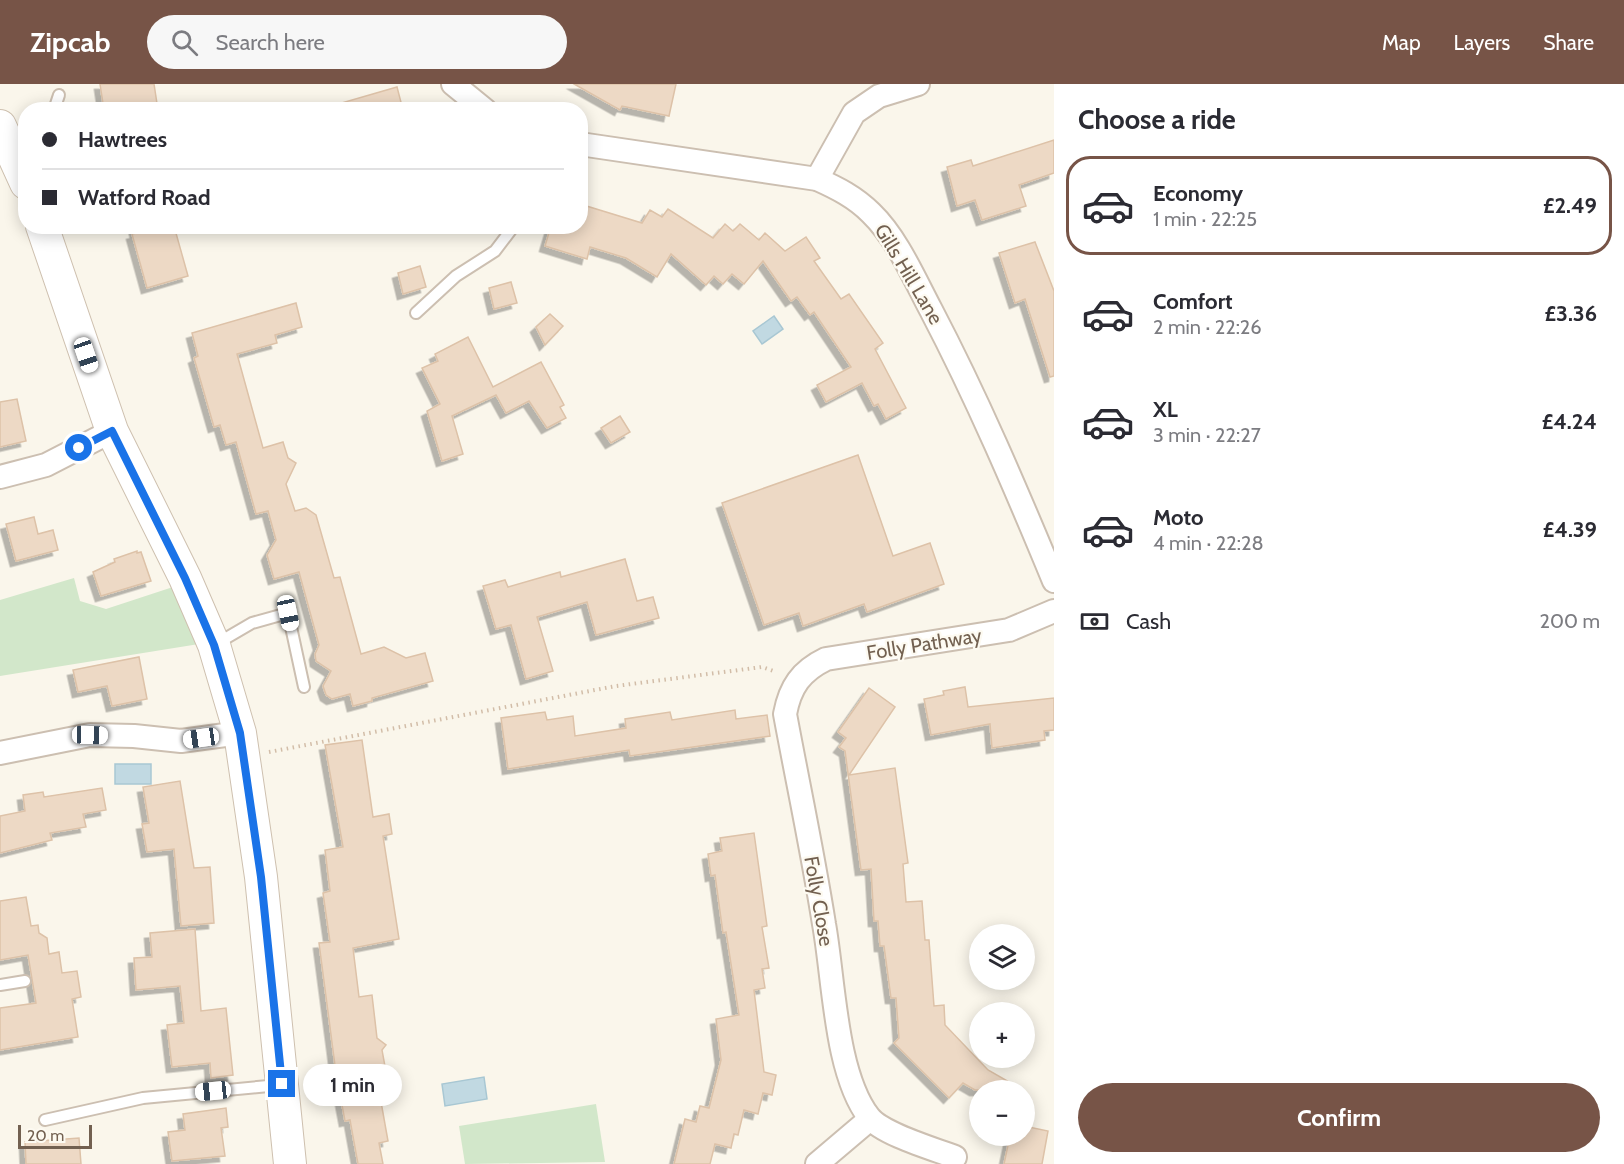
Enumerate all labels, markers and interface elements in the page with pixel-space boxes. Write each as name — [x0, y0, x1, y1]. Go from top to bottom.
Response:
search box — [147, 15, 567, 69]
text: Zipcab — [30, 25, 111, 59]
icon: search — [168, 26, 201, 59]
text: Search here — [216, 29, 325, 56]
text: Map — [1382, 30, 1421, 55]
text: Layers — [1454, 30, 1510, 55]
text: Share — [1543, 30, 1594, 55]
text: Choose a ride — [1078, 103, 1236, 136]
text: Hawtrees — [78, 126, 167, 153]
icon: car — [1081, 179, 1135, 233]
text: Economy — [1153, 180, 1243, 207]
text: Watford Road — [78, 184, 211, 211]
text: £2.49 — [1543, 192, 1597, 219]
text: 1 min · 22:25 — [1153, 207, 1257, 231]
street label: Gills Hill Lane — [870, 219, 948, 329]
icon: car — [1081, 287, 1135, 341]
text: Comfort — [1153, 288, 1232, 315]
text: £3.36 — [1545, 300, 1597, 327]
text: 2 min · 22:26 — [1153, 315, 1262, 339]
car — [72, 335, 100, 375]
icon: car — [1081, 395, 1135, 449]
text: XL — [1153, 396, 1178, 423]
text: £4.24 — [1542, 408, 1597, 435]
text: 3 min · 22:27 — [1153, 423, 1261, 447]
route start — [65, 434, 92, 461]
icon: car — [1081, 503, 1135, 557]
text: Moto — [1153, 504, 1204, 531]
text: £4.39 — [1543, 516, 1597, 543]
text: 4 min · 22:28 — [1153, 531, 1264, 555]
car — [275, 594, 301, 632]
icon: cash — [1078, 605, 1111, 638]
text: Cash — [1126, 608, 1171, 635]
text: 200 m — [1540, 609, 1600, 633]
street label: Folly Pathway — [865, 623, 983, 665]
car — [72, 726, 108, 744]
car — [182, 727, 220, 749]
street label: Folly Close — [799, 854, 839, 948]
map controls — [969, 924, 1035, 1146]
button: layers — [969, 924, 1035, 990]
button: + — [969, 1002, 1035, 1068]
callout: 1 min — [303, 1063, 402, 1105]
route end — [268, 1070, 295, 1097]
text: 1 min — [330, 1073, 375, 1097]
car — [194, 1080, 232, 1102]
button: − — [969, 1080, 1035, 1146]
button: Confirm — [1078, 1083, 1600, 1152]
scale bar — [18, 1122, 92, 1150]
text: 20 m — [27, 1126, 64, 1145]

